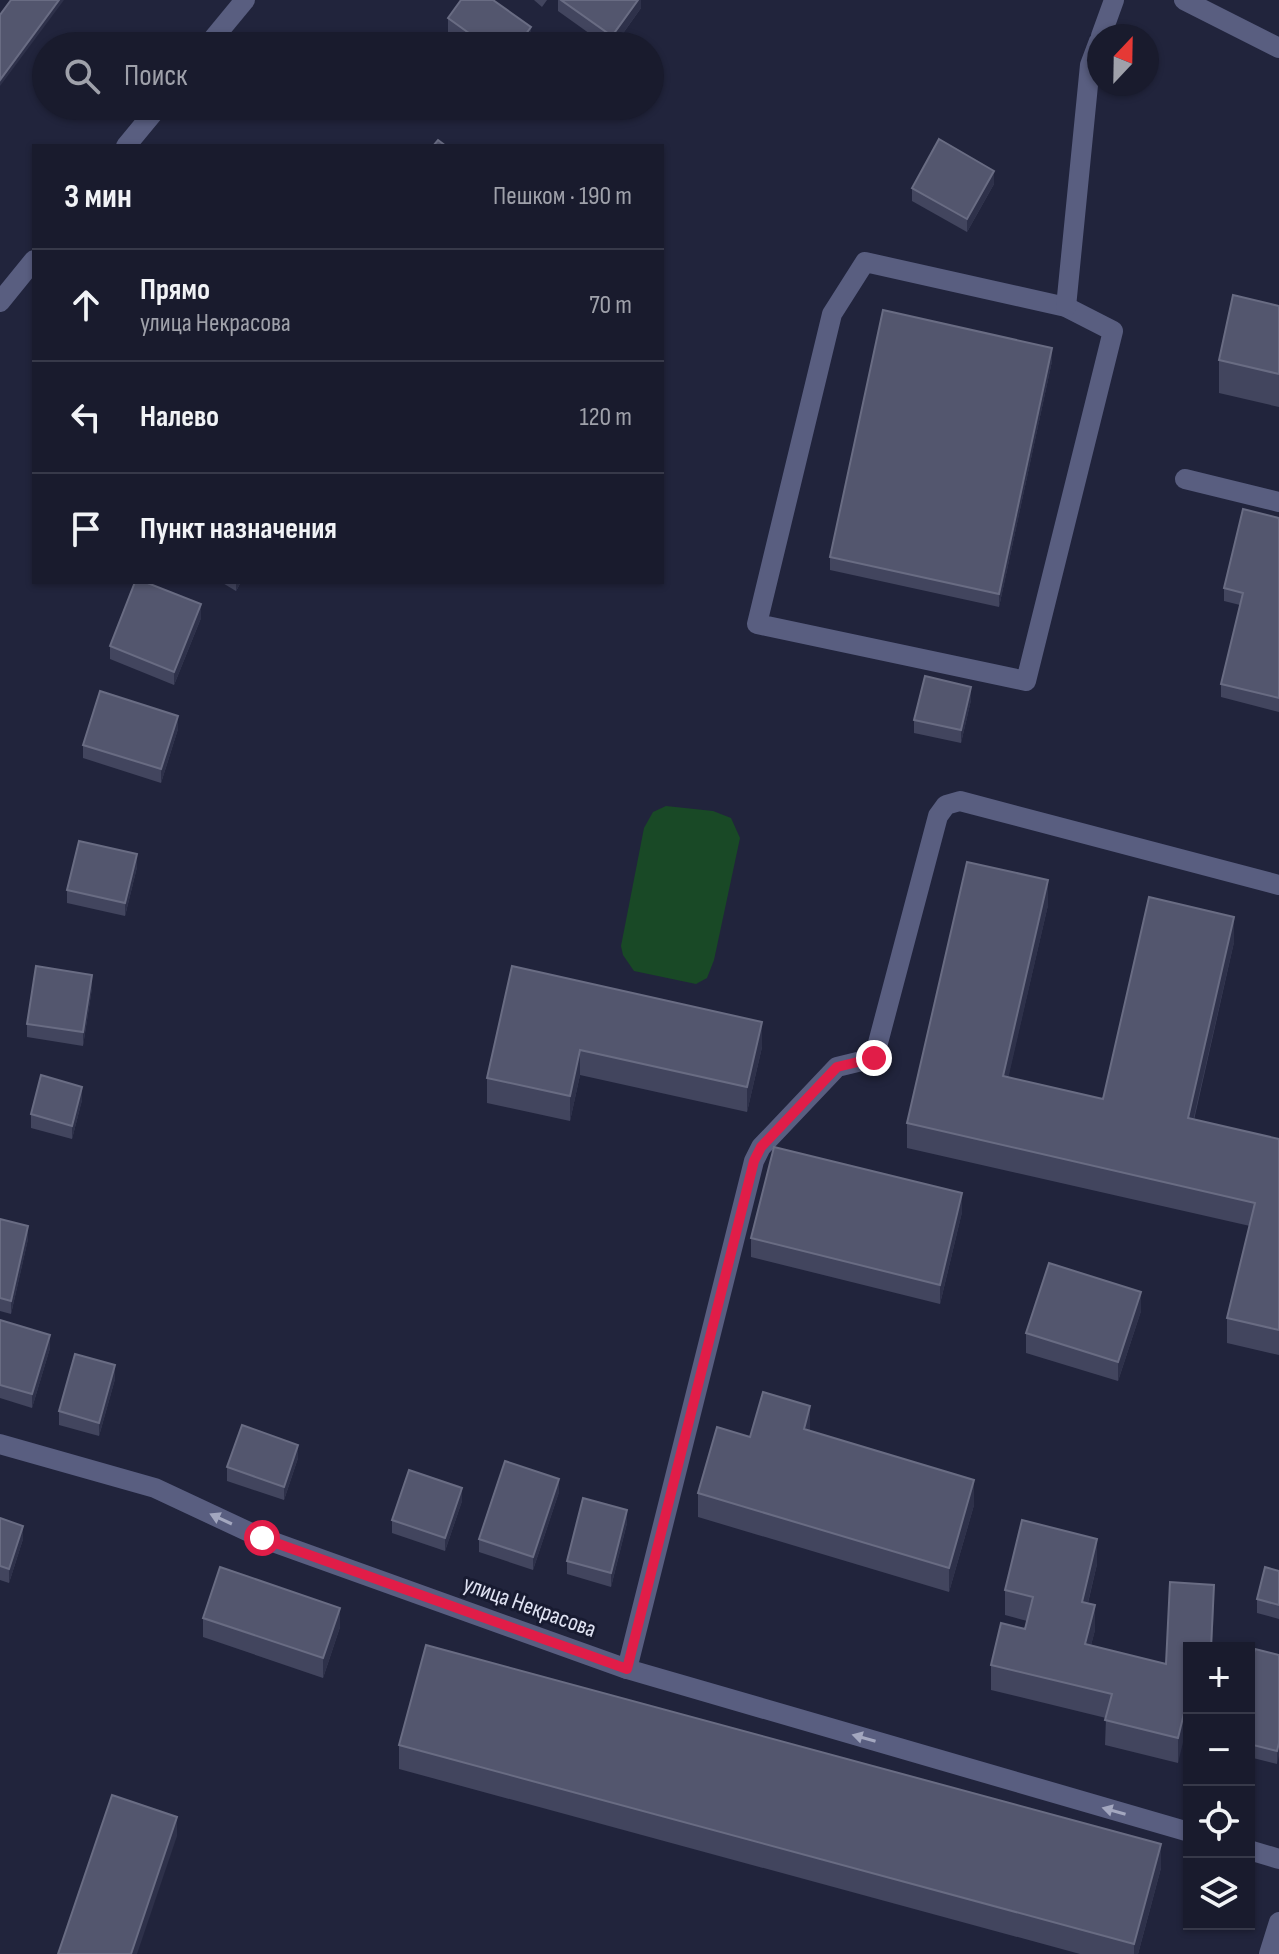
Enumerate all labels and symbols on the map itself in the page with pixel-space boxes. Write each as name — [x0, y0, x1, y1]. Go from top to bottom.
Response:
north arrow — [1087, 24, 1159, 96]
route end — [856, 1040, 892, 1076]
one-way arrow — [210, 1512, 233, 1526]
route start — [244, 1520, 280, 1556]
street label: улица Некрасова — [459, 1569, 600, 1644]
one-way arrow — [852, 1731, 876, 1744]
one-way arrow — [1102, 1804, 1127, 1816]

